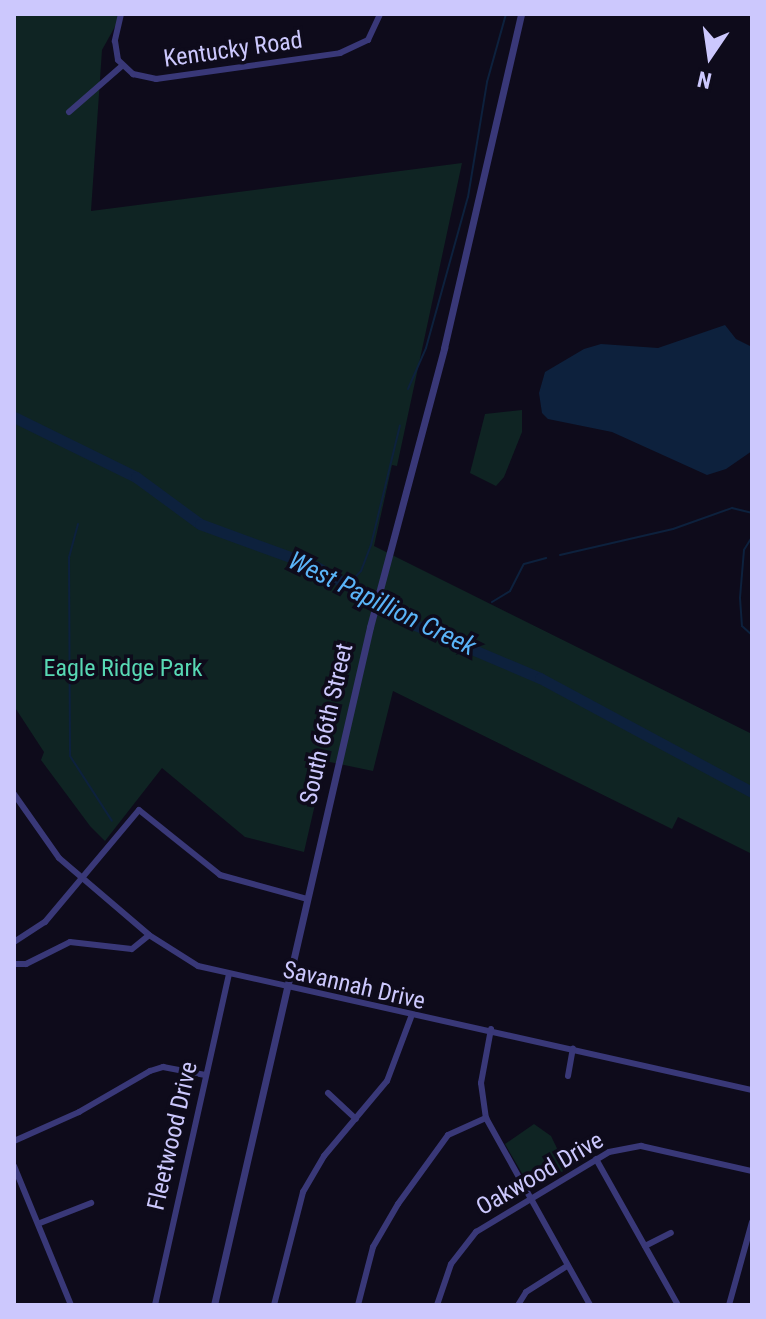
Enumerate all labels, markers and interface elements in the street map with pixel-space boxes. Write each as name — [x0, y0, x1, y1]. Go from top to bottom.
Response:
north arrow — [670, 16, 750, 96]
street label: Kentucky Road — [162, 26, 304, 74]
text: N — [695, 66, 714, 94]
water label: West Papillion Creek — [283, 545, 481, 663]
street label: South 66th Street — [294, 641, 360, 807]
park label: Eagle Ridge Park — [43, 655, 203, 683]
street label: Savannah Drive — [280, 956, 428, 1016]
street label: Fleetwood Drive — [142, 1059, 204, 1213]
street label: Oakwood Drive — [471, 1126, 609, 1222]

